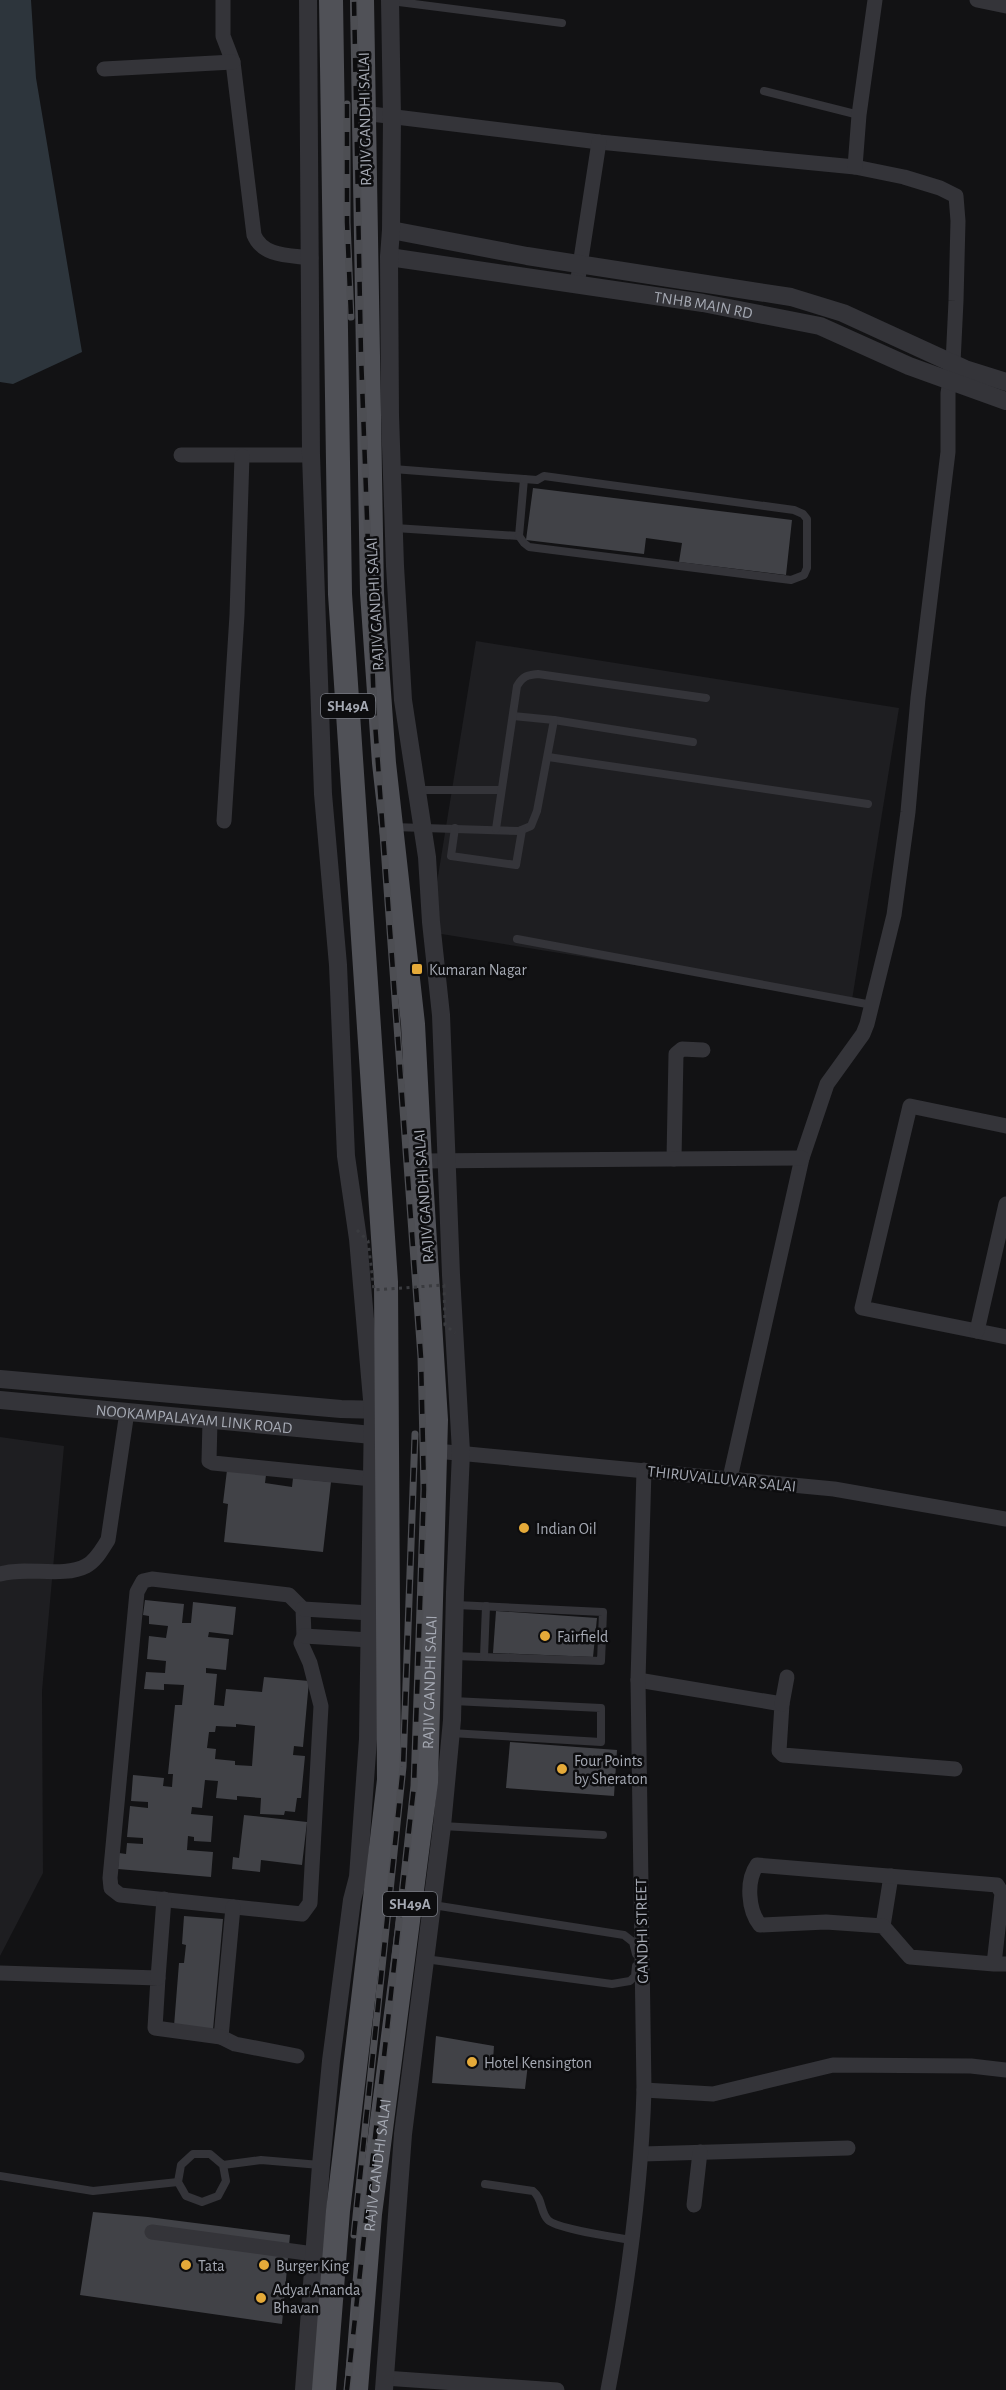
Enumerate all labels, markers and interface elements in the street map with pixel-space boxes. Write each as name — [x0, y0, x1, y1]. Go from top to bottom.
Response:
street label: RAJIV GANDHI SALAI — [356, 52, 374, 186]
street label: TNHB MAIN RD — [653, 289, 754, 322]
street label: RAJIV GANDHI SALAI — [364, 537, 386, 671]
road number: SH49A — [321, 694, 375, 718]
marker: Kumaran Nagar — [410, 962, 424, 976]
place label: Kumaran Nagar — [429, 962, 527, 978]
street label: RAJIV GANDHI SALAI — [411, 1129, 437, 1263]
street label: NOOKAMPALAYAM LINK ROAD — [95, 1402, 293, 1436]
street label: THIRUVALLUVAR SALAI — [647, 1463, 797, 1495]
marker: Indian Oil — [517, 1521, 531, 1535]
place label: Indian Oil — [536, 1521, 597, 1537]
street label: RAJIV GANDHI SALAI — [420, 1615, 440, 1749]
marker: Fairfield — [538, 1629, 552, 1643]
place label: Fairfield — [557, 1629, 608, 1645]
place label: Four Points by Sheraton — [574, 1753, 648, 1788]
marker: Four Points by Sheraton — [555, 1762, 569, 1776]
street label: GANDHI STREET — [633, 1878, 651, 1984]
road number: SH49A — [383, 1892, 437, 1916]
marker: Hotel Kensington — [465, 2055, 479, 2069]
place label: Hotel Kensington — [484, 2055, 592, 2071]
street label: RAJIV GANDHI SALAI — [362, 2098, 394, 2232]
marker: Tata — [179, 2258, 193, 2272]
place label: Tata — [198, 2258, 225, 2274]
marker: Burger King — [257, 2258, 271, 2272]
place label: Burger King — [276, 2258, 350, 2274]
place label: Adyar Ananda Bhavan — [273, 2282, 360, 2316]
marker: Adyar Ananda Bhavan — [254, 2291, 268, 2305]

